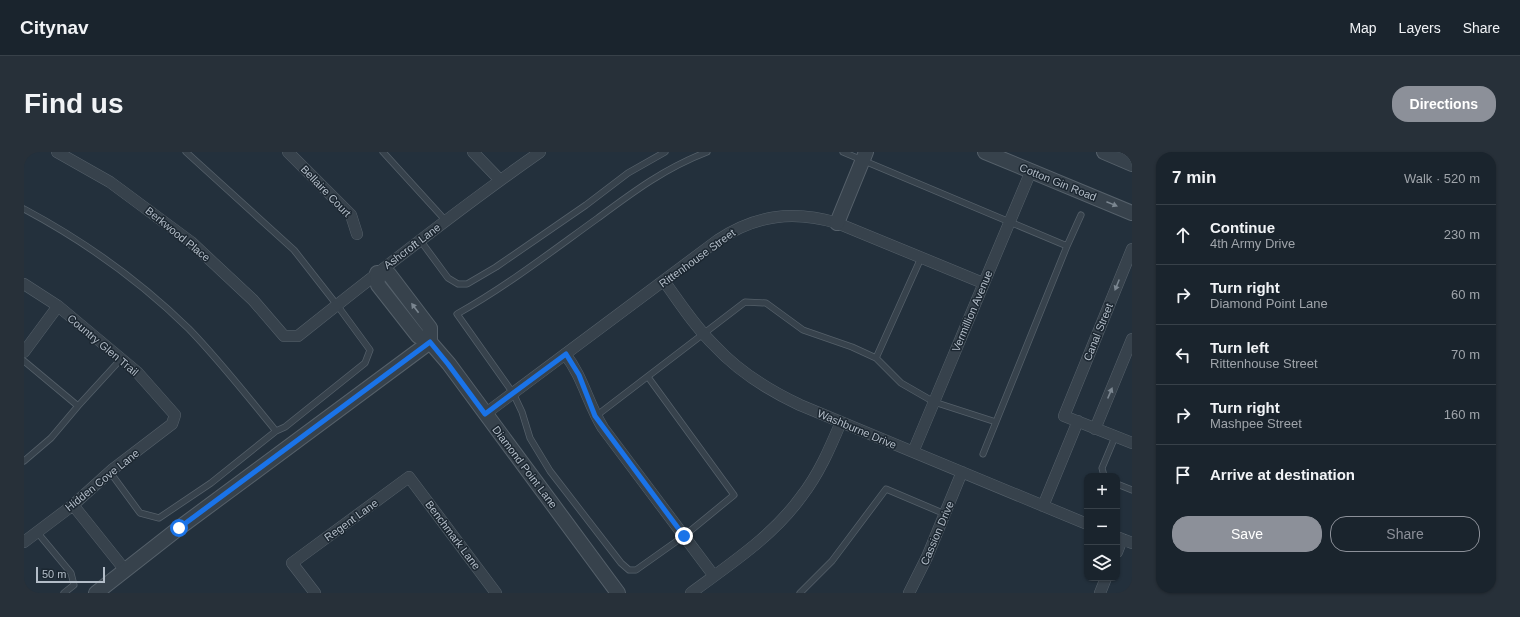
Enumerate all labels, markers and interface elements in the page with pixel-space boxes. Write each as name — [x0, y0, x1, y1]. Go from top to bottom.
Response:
text: Citynav — [20, 17, 89, 38]
text: Map — [1349, 20, 1377, 36]
text: Layers — [1399, 20, 1441, 36]
text: Share — [1463, 20, 1500, 36]
button: Directions — [1392, 86, 1496, 122]
text: Find us — [24, 88, 124, 119]
street label: Cotton Gin Road — [1018, 161, 1098, 203]
street label: Bellaire Court — [299, 163, 353, 219]
text: 7 min — [1172, 168, 1216, 187]
text: Walk · 520 m — [1404, 171, 1480, 186]
one-way arrow — [1106, 202, 1118, 208]
street label: Berkwood Place — [143, 204, 213, 264]
text: Continue — [1210, 219, 1275, 236]
street label: Ashcroft Lane — [381, 221, 443, 271]
icon: ahead — [1172, 224, 1194, 246]
street label: Rittenhouse Street — [657, 226, 737, 290]
text: 230 m — [1444, 227, 1480, 242]
text: 4th Army Drive — [1210, 236, 1295, 251]
street label: Vermillion Avenue — [949, 268, 995, 354]
text: Turn right — [1210, 279, 1280, 296]
one-way arrow — [1114, 280, 1120, 292]
icon: right — [1172, 284, 1194, 306]
text: 60 m — [1451, 287, 1480, 302]
text: Diamond Point Lane — [1210, 296, 1328, 311]
street label: Canal Street — [1081, 301, 1115, 363]
one-way arrow — [411, 303, 420, 314]
street label: Country Glen Trail — [65, 312, 141, 378]
text: Turn left — [1210, 339, 1269, 356]
icon: left — [1172, 344, 1194, 366]
text: 70 m — [1451, 347, 1480, 362]
text: Rittenhouse Street — [1210, 356, 1318, 371]
one-way arrow — [1107, 387, 1113, 398]
text: Turn right — [1210, 399, 1280, 416]
icon: right — [1172, 404, 1194, 426]
street label: Washburne Drive — [816, 407, 898, 451]
text: 160 m — [1444, 407, 1480, 422]
text: Mashpee Street — [1210, 416, 1302, 431]
street label: Diamond Point Lane — [490, 424, 560, 510]
street label: Hidden Cove Lane — [63, 447, 141, 513]
icon: arrive — [1172, 464, 1194, 486]
text: Arrive at destination — [1210, 466, 1355, 483]
map controls — [1084, 473, 1120, 581]
button: + — [1084, 473, 1120, 509]
street label: Regent Lane — [322, 497, 380, 543]
street label: Benchmark Lane — [423, 498, 483, 572]
street label: Cassion Drive — [918, 499, 956, 567]
button: − — [1084, 509, 1120, 545]
button: Save — [1172, 516, 1322, 552]
button: Share — [1330, 516, 1480, 552]
route start — [170, 519, 188, 537]
route end — [675, 527, 693, 545]
button: layers — [1084, 545, 1120, 581]
scale bar — [36, 565, 105, 584]
text: 50 m — [42, 568, 66, 580]

